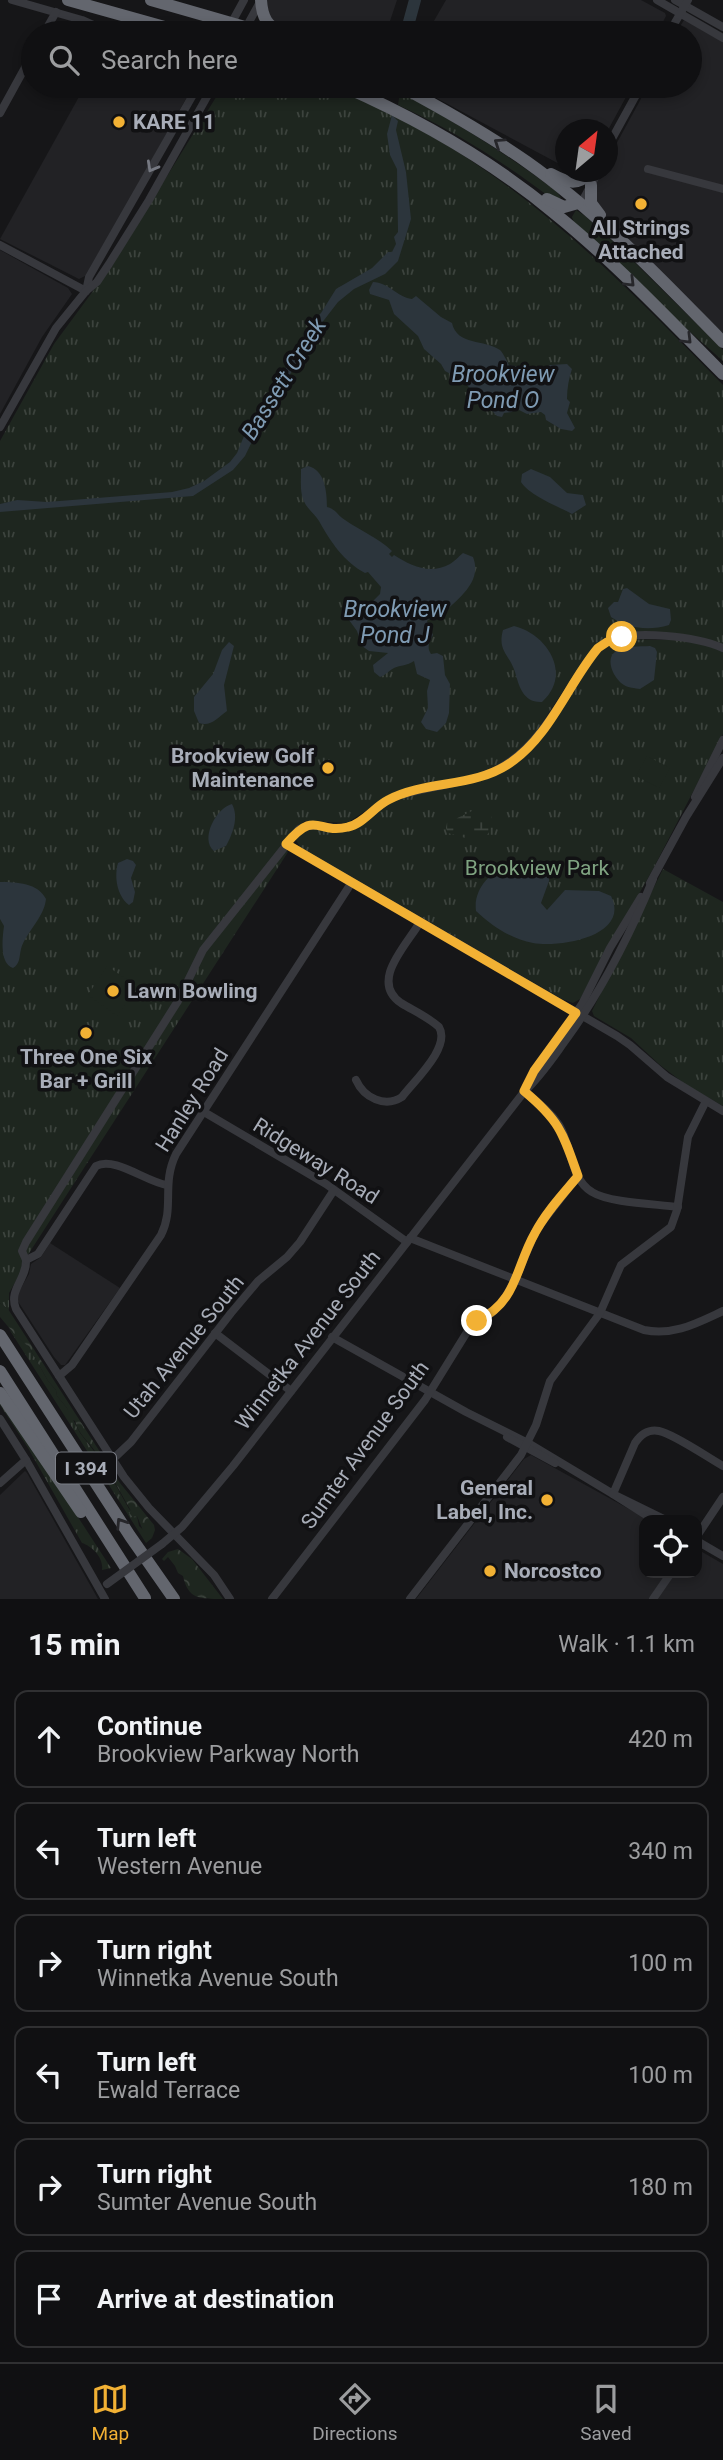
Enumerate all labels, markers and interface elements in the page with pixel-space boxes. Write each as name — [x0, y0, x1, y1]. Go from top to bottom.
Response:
search box — [21, 21, 702, 98]
icon: search — [45, 41, 83, 79]
text: Search here — [101, 45, 238, 75]
place label: KARE 11 — [133, 110, 215, 134]
marker: KARE 11 — [111, 114, 127, 130]
north arrow — [555, 119, 618, 182]
one-way arrow — [493, 139, 506, 152]
one-way arrow — [147, 159, 160, 172]
marker: All Strings Attached — [633, 196, 649, 212]
place label: All Strings Attached — [592, 216, 690, 264]
one-way arrow — [622, 274, 635, 287]
water label: Bassett Creek — [236, 313, 332, 445]
one-way arrow — [679, 330, 692, 343]
water label: Brookview Pond O — [452, 361, 556, 414]
water label: Brookview Pond J — [344, 596, 448, 649]
route start — [606, 621, 637, 652]
place label: Brookview Golf Maintenance — [171, 744, 314, 792]
marker: Brookview Golf Maintenance — [320, 760, 336, 776]
park label: Brookview Park — [465, 856, 610, 880]
place label: Lawn Bowling — [127, 979, 258, 1003]
marker: Lawn Bowling — [105, 983, 121, 999]
marker: Three One Six Bar + Grill — [78, 1025, 94, 1041]
street label: Hanley Road — [151, 1044, 233, 1156]
place label: Three One Six Bar + Grill — [20, 1045, 152, 1093]
street label: Ridgeway Road — [249, 1113, 383, 1209]
street label: Winnetka Avenue South — [231, 1246, 385, 1434]
street label: Utah Avenue South — [119, 1271, 249, 1423]
route end — [461, 1305, 492, 1336]
street label: Sumter Avenue South — [296, 1357, 434, 1533]
road number: I 394 — [56, 1452, 116, 1484]
place label: General Label, Inc. — [436, 1476, 533, 1524]
marker: General Label, Inc. — [539, 1492, 555, 1508]
map controls — [639, 1515, 702, 1578]
button: locate — [639, 1515, 702, 1578]
one-way arrow — [117, 1517, 130, 1530]
place label: Norcostco — [504, 1559, 602, 1583]
marker: Norcostco — [482, 1563, 498, 1579]
text: 15 min — [28, 1627, 121, 1662]
text: Walk · 1.1 km — [558, 1631, 695, 1658]
text: Continue — [97, 1711, 202, 1741]
icon: ahead — [30, 1720, 68, 1758]
text: 420 m — [628, 1726, 693, 1753]
text: Brookview Parkway North — [97, 1741, 359, 1768]
text: Turn left — [97, 1823, 196, 1853]
icon: left — [30, 1832, 68, 1870]
text: 340 m — [628, 1838, 693, 1865]
text: Western Avenue — [97, 1853, 262, 1880]
text: Turn right — [97, 1935, 212, 1965]
icon: right — [30, 1944, 68, 1982]
text: 100 m — [628, 1950, 693, 1977]
text: Winnetka Avenue South — [97, 1965, 339, 1992]
text: Turn left — [97, 2047, 196, 2077]
icon: left — [30, 2056, 68, 2094]
text: 100 m — [628, 2062, 693, 2089]
text: Ewald Terrace — [97, 2077, 240, 2104]
text: Turn right — [97, 2159, 212, 2189]
icon: right — [30, 2168, 68, 2206]
text: 180 m — [628, 2174, 693, 2201]
text: Sumter Avenue South — [97, 2189, 317, 2216]
icon: arrive — [30, 2280, 68, 2318]
text: Arrive at destination — [97, 2284, 334, 2314]
tab: Map — [91, 2380, 129, 2445]
tab: Directions — [312, 2380, 397, 2445]
tab: Saved — [580, 2380, 632, 2445]

